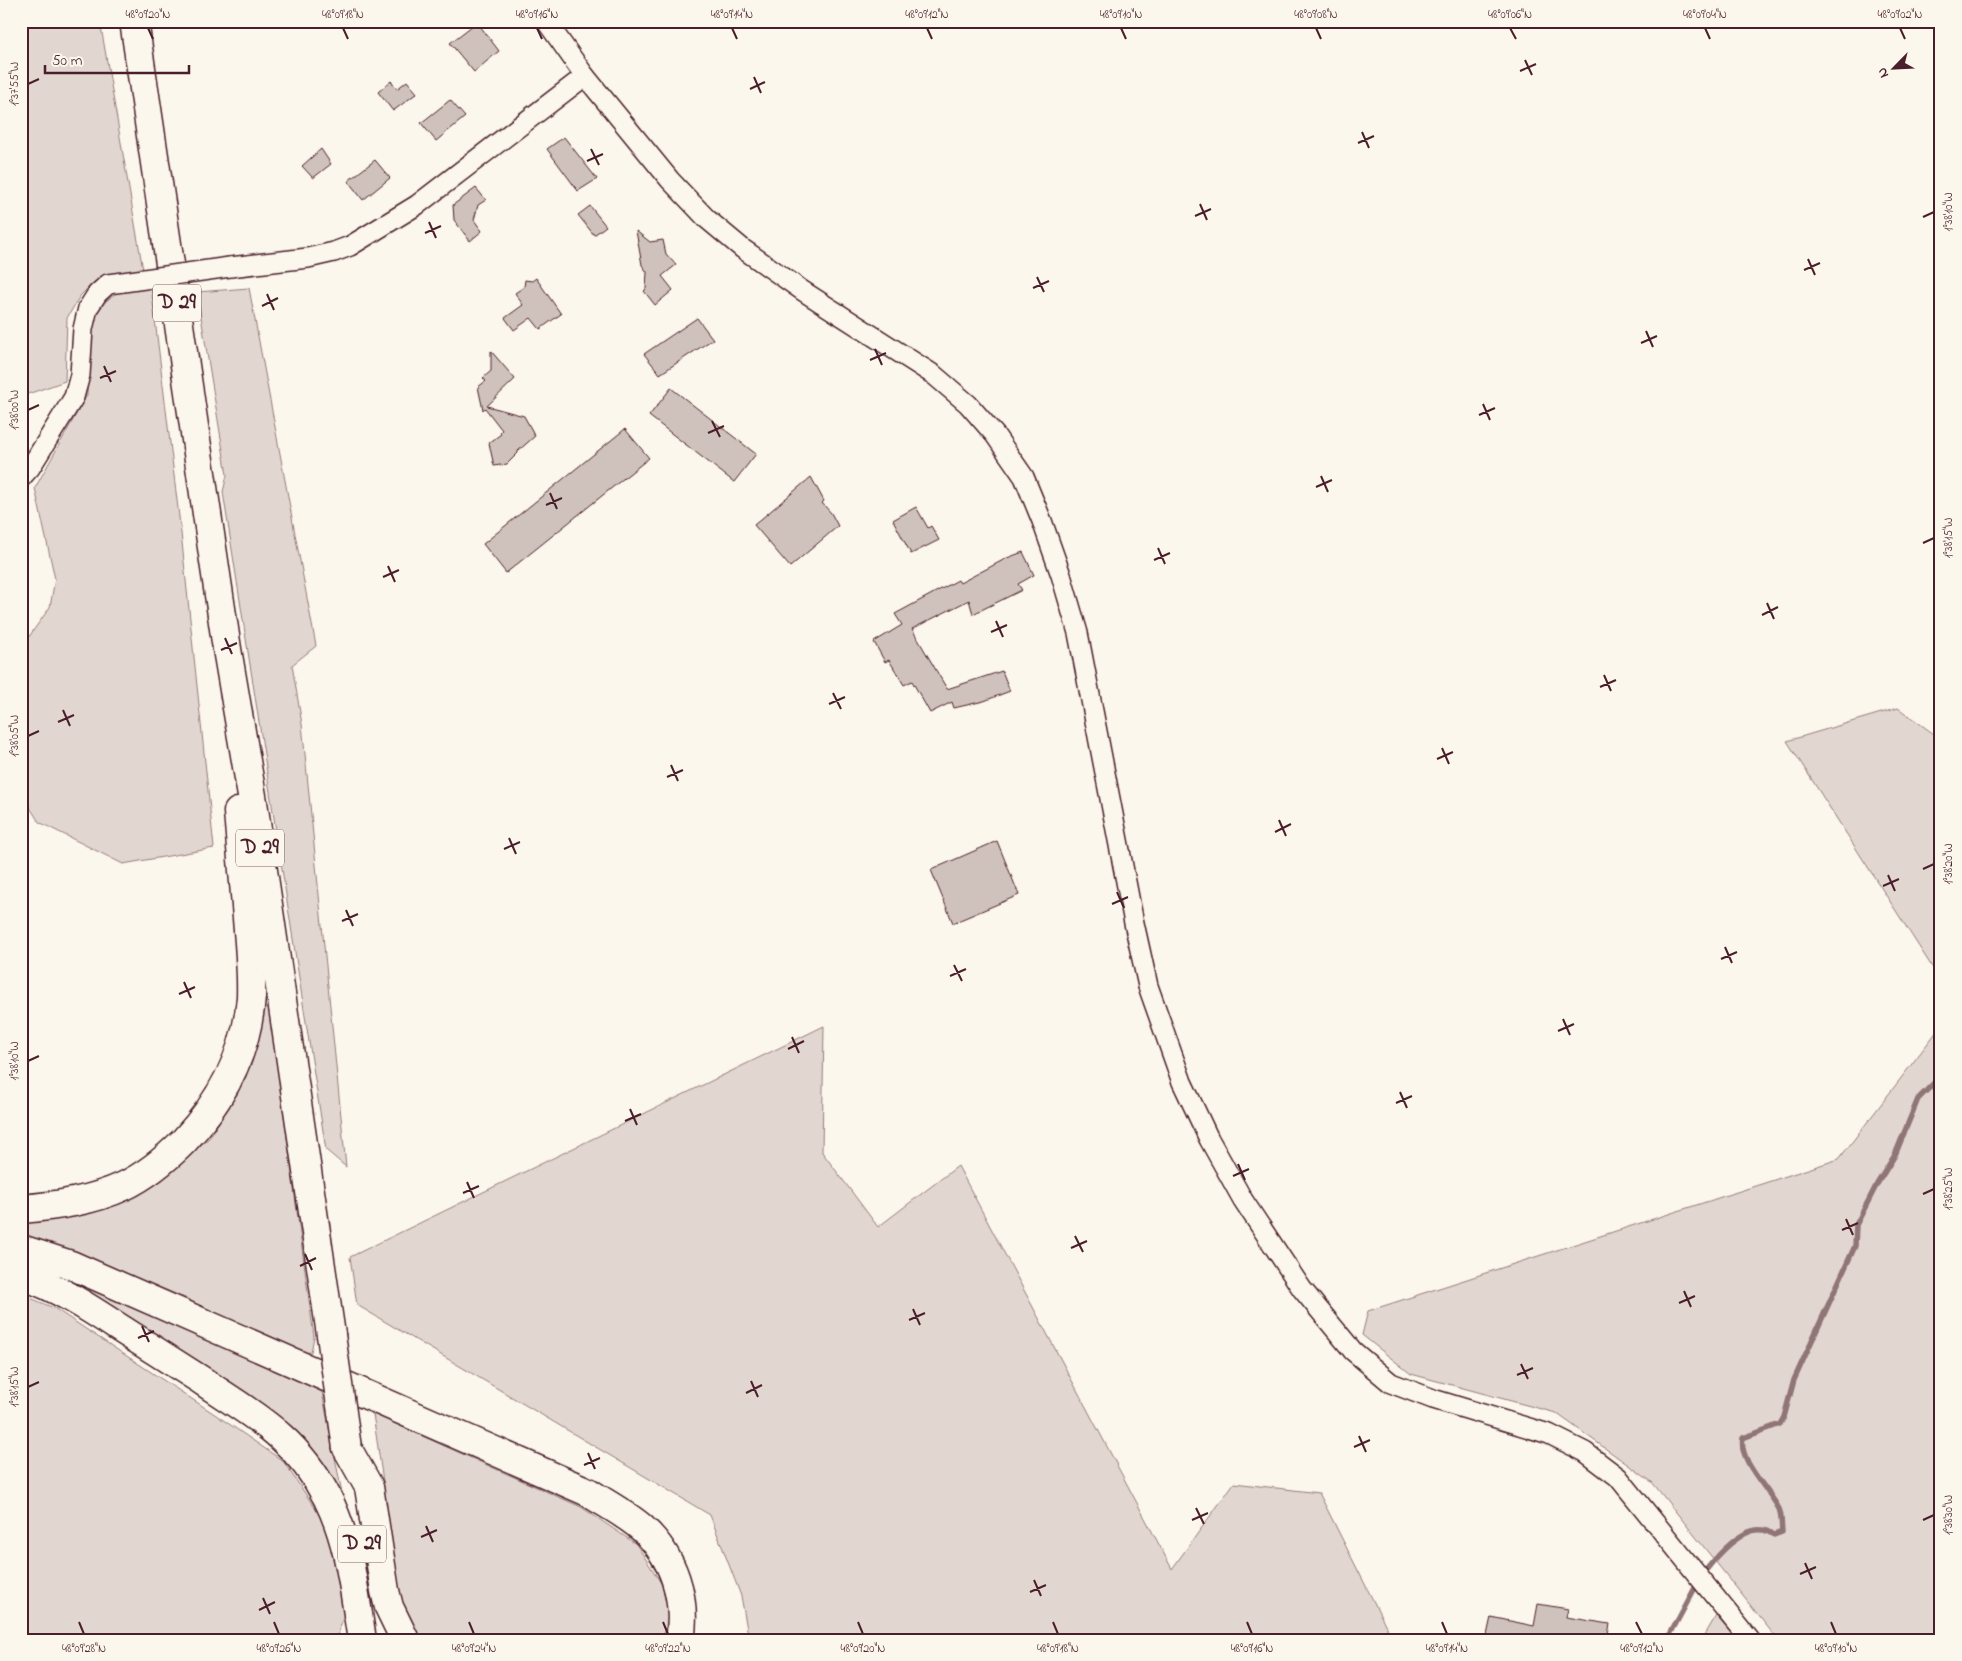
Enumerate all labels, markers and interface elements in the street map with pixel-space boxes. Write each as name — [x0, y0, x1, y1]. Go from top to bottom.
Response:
text: 48°09'20"N — [126, 6, 170, 24]
text: 48°09'18"N — [322, 6, 364, 24]
text: 48°09'16"N — [516, 6, 558, 24]
text: 48°09'14"N — [711, 6, 753, 24]
text: 48°09'12"N — [905, 6, 949, 24]
text: 48°09'10"N — [1100, 6, 1142, 24]
text: 48°09'08"N — [1294, 6, 1338, 24]
text: 48°09'06"N — [1488, 6, 1532, 24]
text: 48°09'04"N — [1683, 6, 1727, 24]
text: 48°09'02"N — [1878, 6, 1922, 24]
scale bar — [45, 42, 189, 74]
north arrow — [1870, 42, 1920, 92]
text: 50 m — [52, 50, 83, 72]
text: 1°37'55"W — [6, 62, 24, 106]
text: N — [1872, 64, 1895, 81]
text: 1°38'10"W — [1940, 193, 1958, 231]
road number: D 29 — [153, 284, 201, 322]
text: 1°38'00"W — [6, 390, 24, 430]
text: 1°38'15"W — [1940, 518, 1958, 558]
text: 1°38'05"W — [6, 715, 24, 757]
road number: D 29 — [236, 830, 284, 866]
text: 1°38'20"W — [1940, 843, 1958, 885]
text: 1°38'10"W — [6, 1042, 24, 1080]
text: 1°38'25"W — [1940, 1168, 1958, 1210]
text: 1°38'15"W — [6, 1367, 24, 1407]
text: 1°38'30"W — [1940, 1495, 1958, 1535]
road number: D 29 — [338, 1526, 386, 1562]
text: 48°09'28"N — [62, 1640, 106, 1658]
text: 48°09'26"N — [257, 1640, 301, 1658]
text: 48°09'24"N — [452, 1640, 496, 1658]
text: 48°09'22"N — [645, 1640, 691, 1658]
text: 48°09'20"N — [841, 1640, 885, 1658]
text: 48°09'18"N — [1037, 1640, 1079, 1658]
text: 48°09'16"N — [1231, 1640, 1273, 1658]
text: 48°09'14"N — [1426, 1640, 1468, 1658]
text: 48°09'12"N — [1620, 1640, 1664, 1658]
text: 48°09'10"N — [1815, 1640, 1857, 1658]

